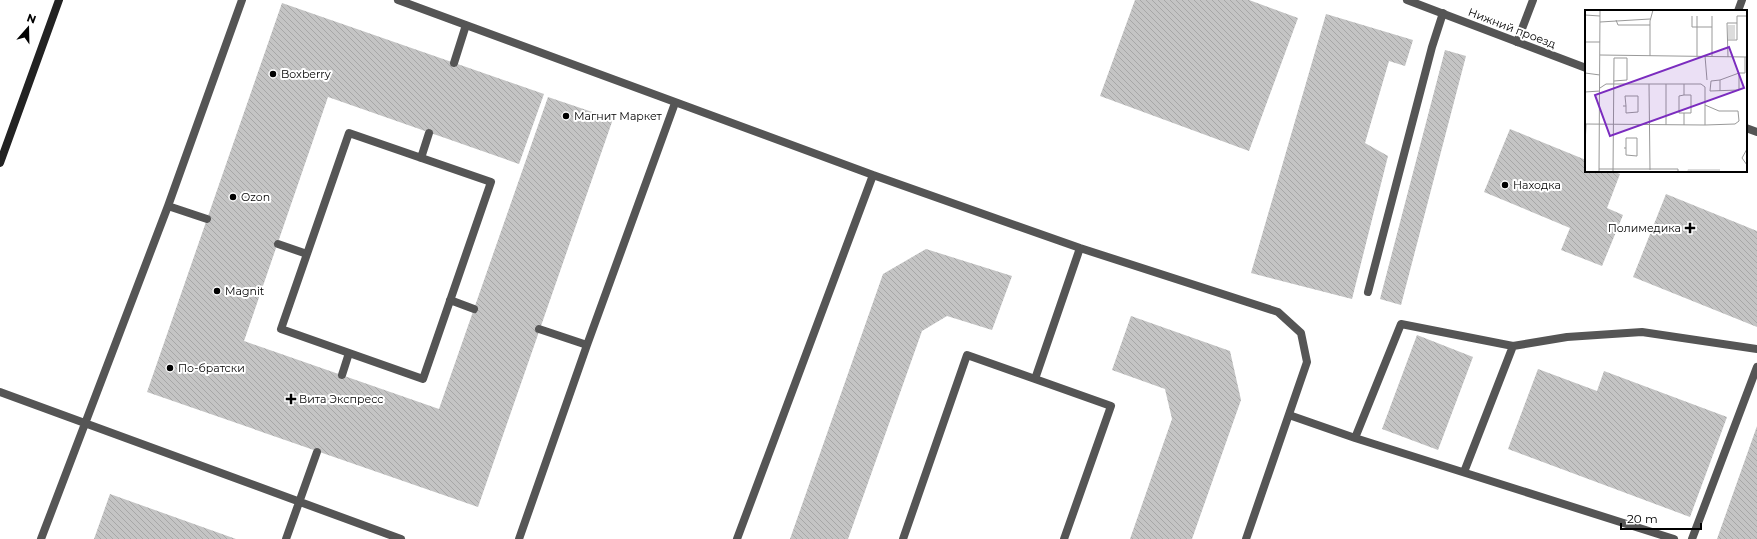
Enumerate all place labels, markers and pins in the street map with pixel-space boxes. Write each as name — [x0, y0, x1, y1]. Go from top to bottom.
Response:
place label: Boxberry — [281, 67, 331, 81]
marker: Boxberry — [268, 69, 278, 79]
place label: Магнит Маркет — [574, 109, 663, 123]
marker: Магнит Маркет — [561, 111, 571, 121]
place label: Находка — [1513, 178, 1561, 192]
marker: Находка — [1500, 180, 1510, 190]
place label: Ozon — [241, 190, 270, 204]
marker: Ozon — [228, 192, 238, 202]
place label: Полимедика — [1608, 221, 1681, 235]
marker: Полимедика — [1684, 222, 1696, 234]
place label: Magnit — [225, 284, 265, 298]
marker: Magnit — [212, 286, 222, 296]
place label: По-братски — [178, 361, 245, 375]
marker: По-братски — [165, 363, 175, 373]
place label: Вита Экспресс — [299, 392, 384, 406]
marker: Вита Экспресс — [286, 394, 296, 404]

